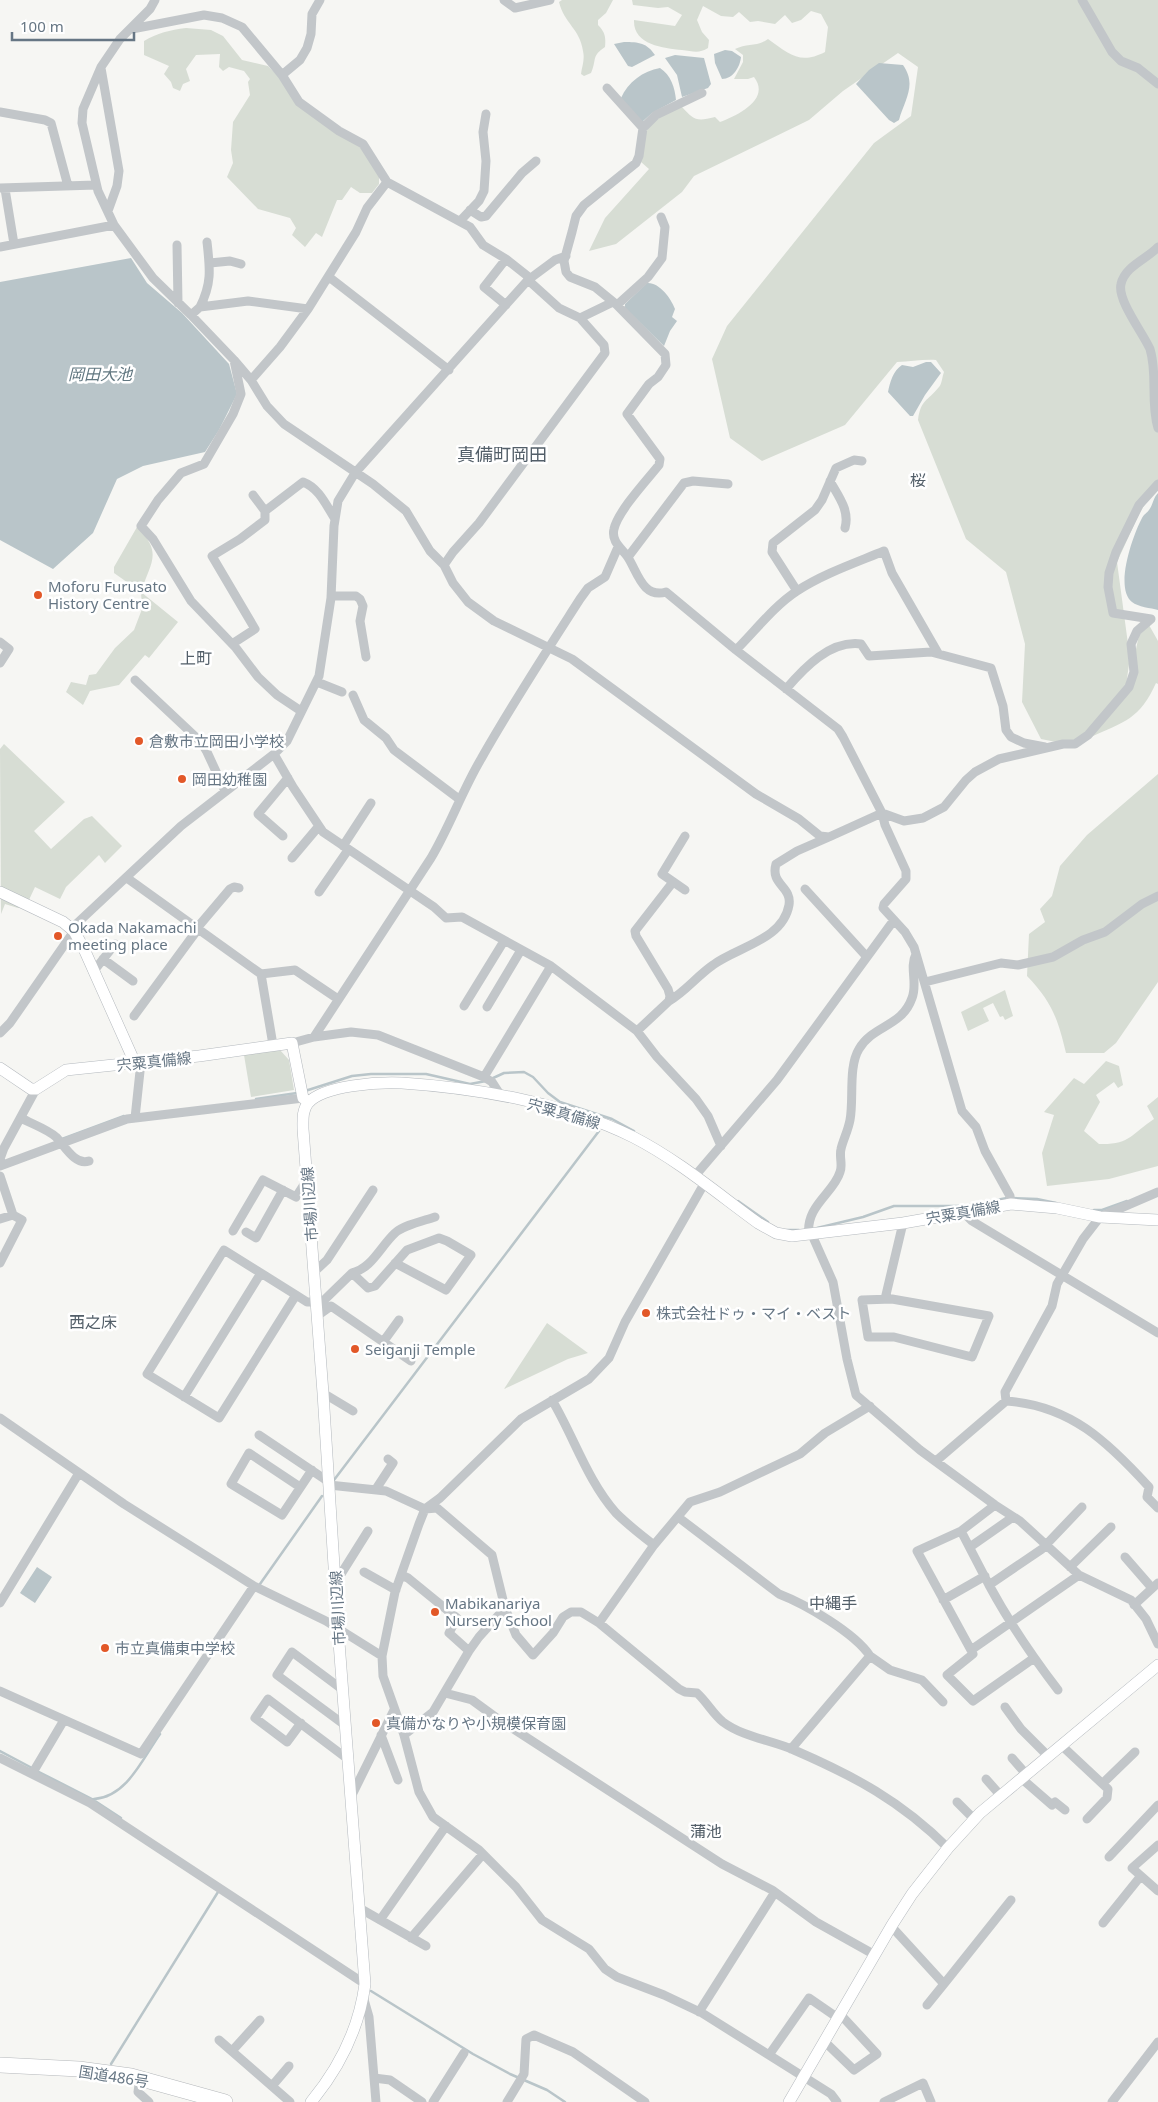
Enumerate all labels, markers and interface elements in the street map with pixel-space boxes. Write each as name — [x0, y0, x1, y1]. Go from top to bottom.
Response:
scale bar — [12, 10, 135, 42]
text: 100 m — [20, 16, 64, 36]
water label: 岡田大池 — [68, 363, 134, 385]
district label: 真備町岡田 — [457, 442, 547, 466]
district label: 桜 — [910, 469, 926, 491]
place label: Moforu Furusato History Centre — [48, 576, 167, 613]
marker: Moforu Furusato History Centre — [32, 589, 44, 601]
district label: 上町 — [180, 647, 212, 669]
place label: 倉敷市立岡田小学校 — [149, 731, 284, 751]
marker: 倉敷市立岡田小学校 — [133, 735, 145, 747]
place label: 岡田幼稚園 — [192, 769, 267, 789]
marker: 岡田幼稚園 — [176, 773, 188, 785]
place label: Okada Nakamachi meeting place — [68, 917, 197, 954]
marker: Okada Nakamachi meeting place — [52, 930, 64, 942]
street label: 宍粟真備線 — [116, 1047, 192, 1075]
street label: 宍粟真備線 — [525, 1093, 603, 1133]
street label: 市場川辺線 — [296, 1166, 322, 1242]
street label: 宍粟真備線 — [924, 1196, 1002, 1228]
place label: 株式会社ドゥ・マイ・ベスト — [656, 1303, 851, 1323]
marker: 株式会社ドゥ・マイ・ベスト — [640, 1307, 652, 1319]
district label: 西之床 — [69, 1311, 117, 1333]
place label: Seiganji Temple — [365, 1339, 475, 1359]
marker: Seiganji Temple — [349, 1343, 361, 1355]
street label: 市場川辺線 — [325, 1570, 349, 1646]
district label: 中縄手 — [809, 1592, 857, 1614]
place label: Mabikanariya Nursery School — [445, 1593, 552, 1630]
marker: Mabikanariya Nursery School — [429, 1606, 441, 1618]
place label: 市立真備東中学校 — [115, 1638, 235, 1658]
marker: 市立真備東中学校 — [99, 1642, 111, 1654]
place label: 真備かなりや小規模保育園 — [386, 1713, 566, 1733]
marker: 真備かなりや小規模保育園 — [370, 1717, 382, 1729]
district label: 蒲池 — [690, 1820, 722, 1842]
street label: 国道486号 — [77, 2061, 151, 2091]

